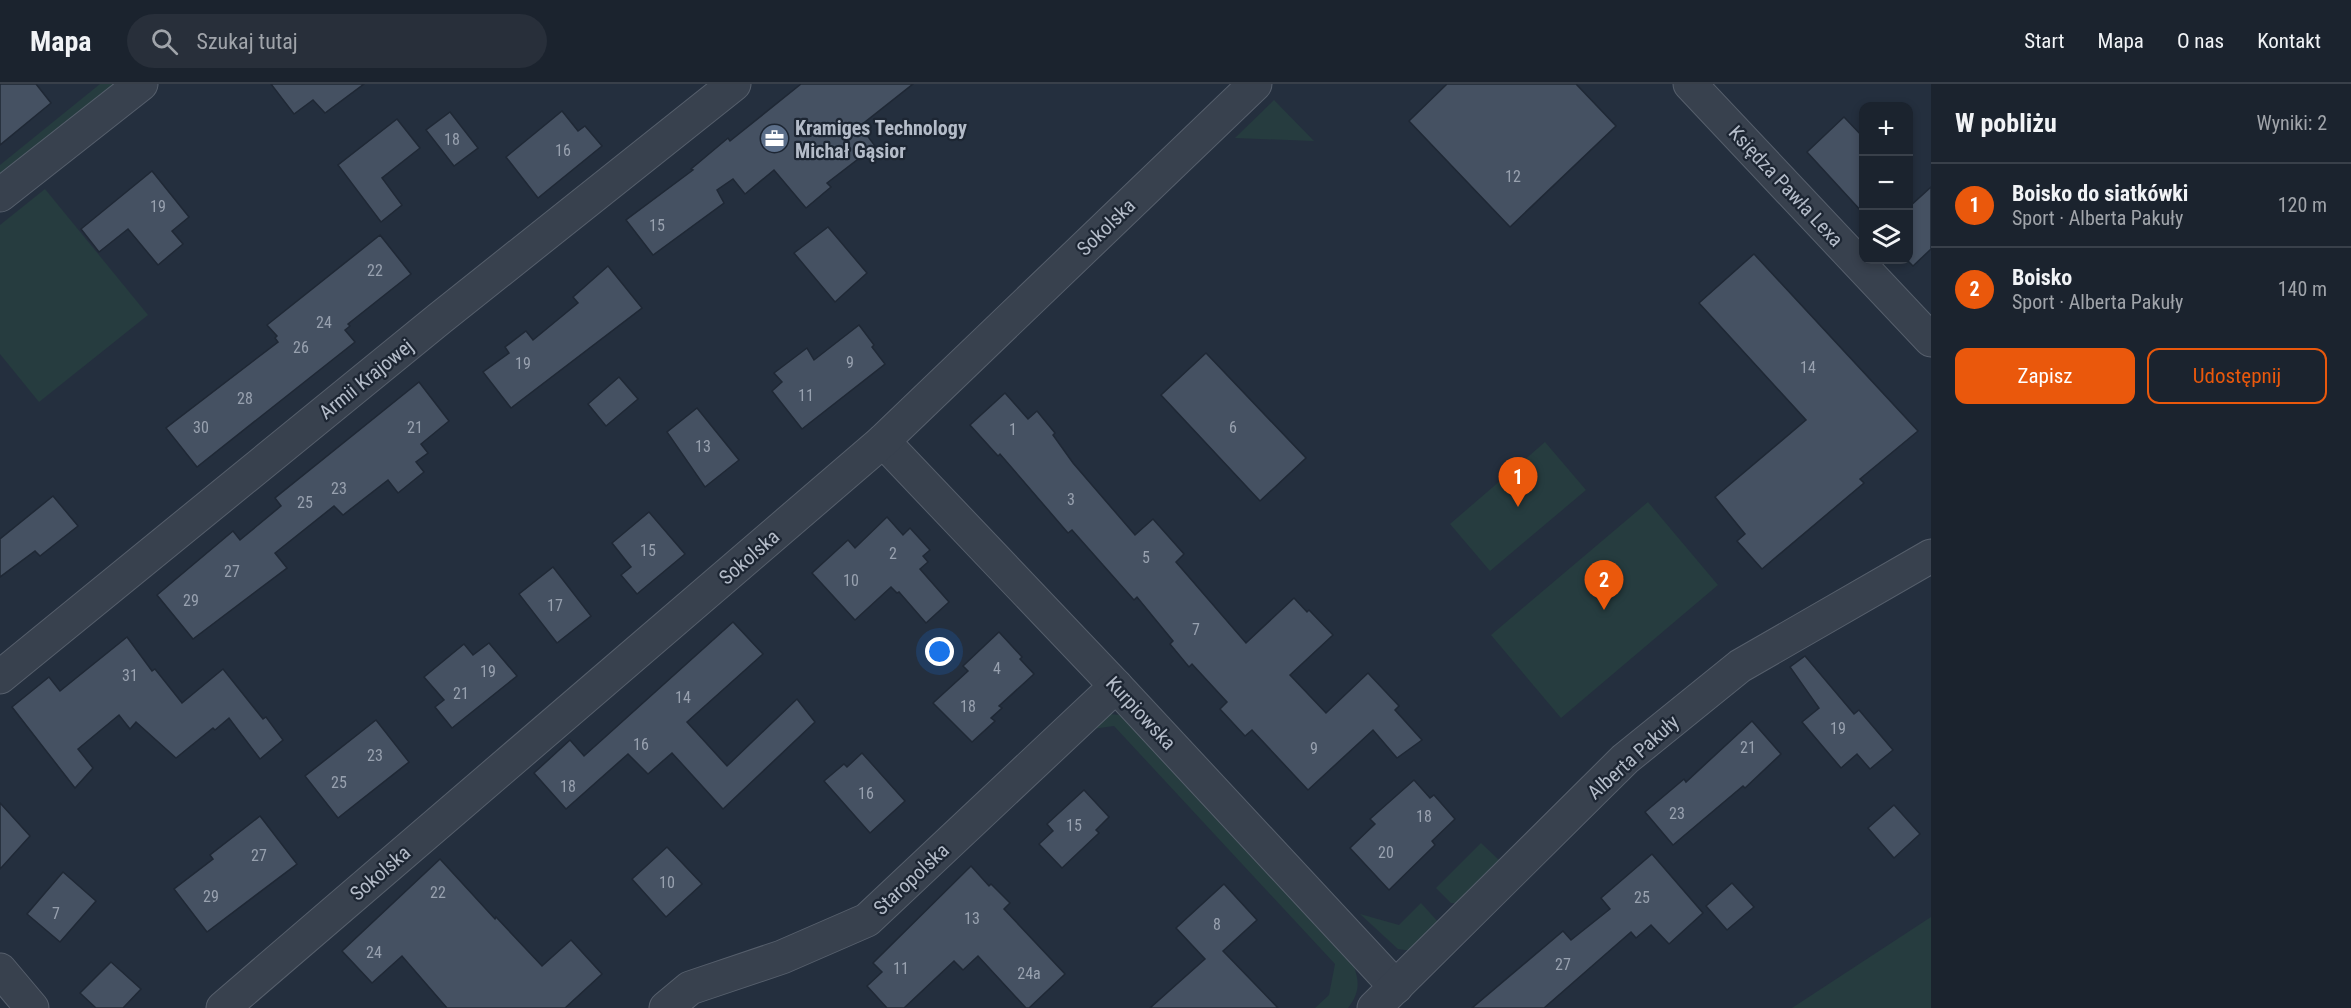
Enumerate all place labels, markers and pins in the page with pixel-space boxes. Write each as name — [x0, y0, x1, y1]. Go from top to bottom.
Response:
place label: Kramiges Technology Michał Gąsior — [795, 116, 967, 163]
office icon: Kramiges Technology Michał Gąsior — [758, 123, 790, 155]
pin: 1 — [1498, 458, 1538, 507]
pin: 2 — [1584, 560, 1624, 610]

